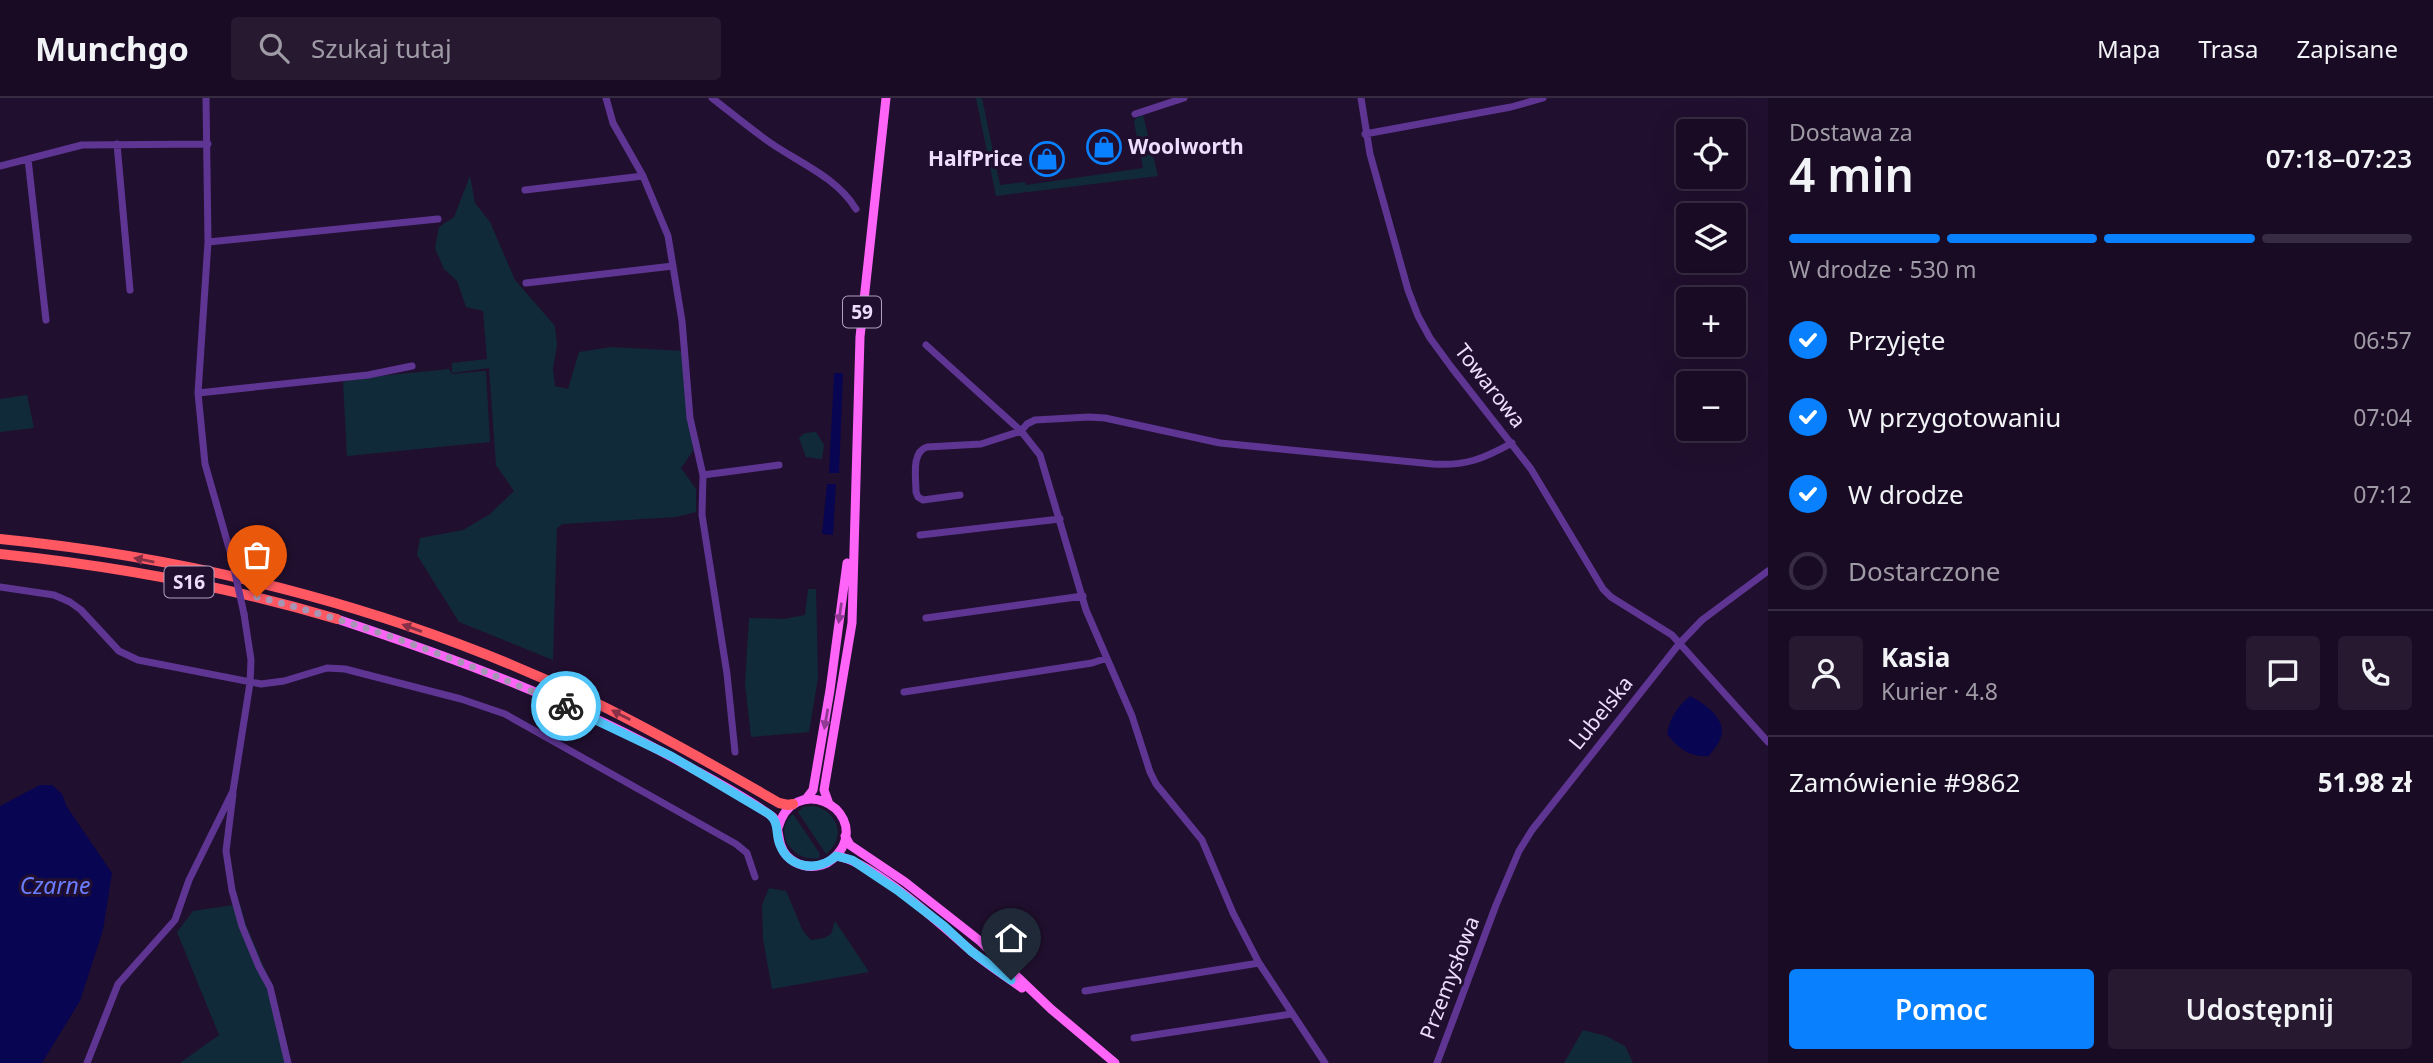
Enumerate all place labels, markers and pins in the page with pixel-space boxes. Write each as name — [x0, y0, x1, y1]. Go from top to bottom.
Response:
shop icon: Woolworth — [1085, 128, 1123, 166]
place label: Woolworth — [1128, 132, 1244, 160]
shop icon: HalfPrice — [1028, 140, 1066, 178]
place label: HalfPrice — [928, 144, 1023, 172]
pin — [227, 525, 287, 597]
pin — [981, 908, 1041, 980]

